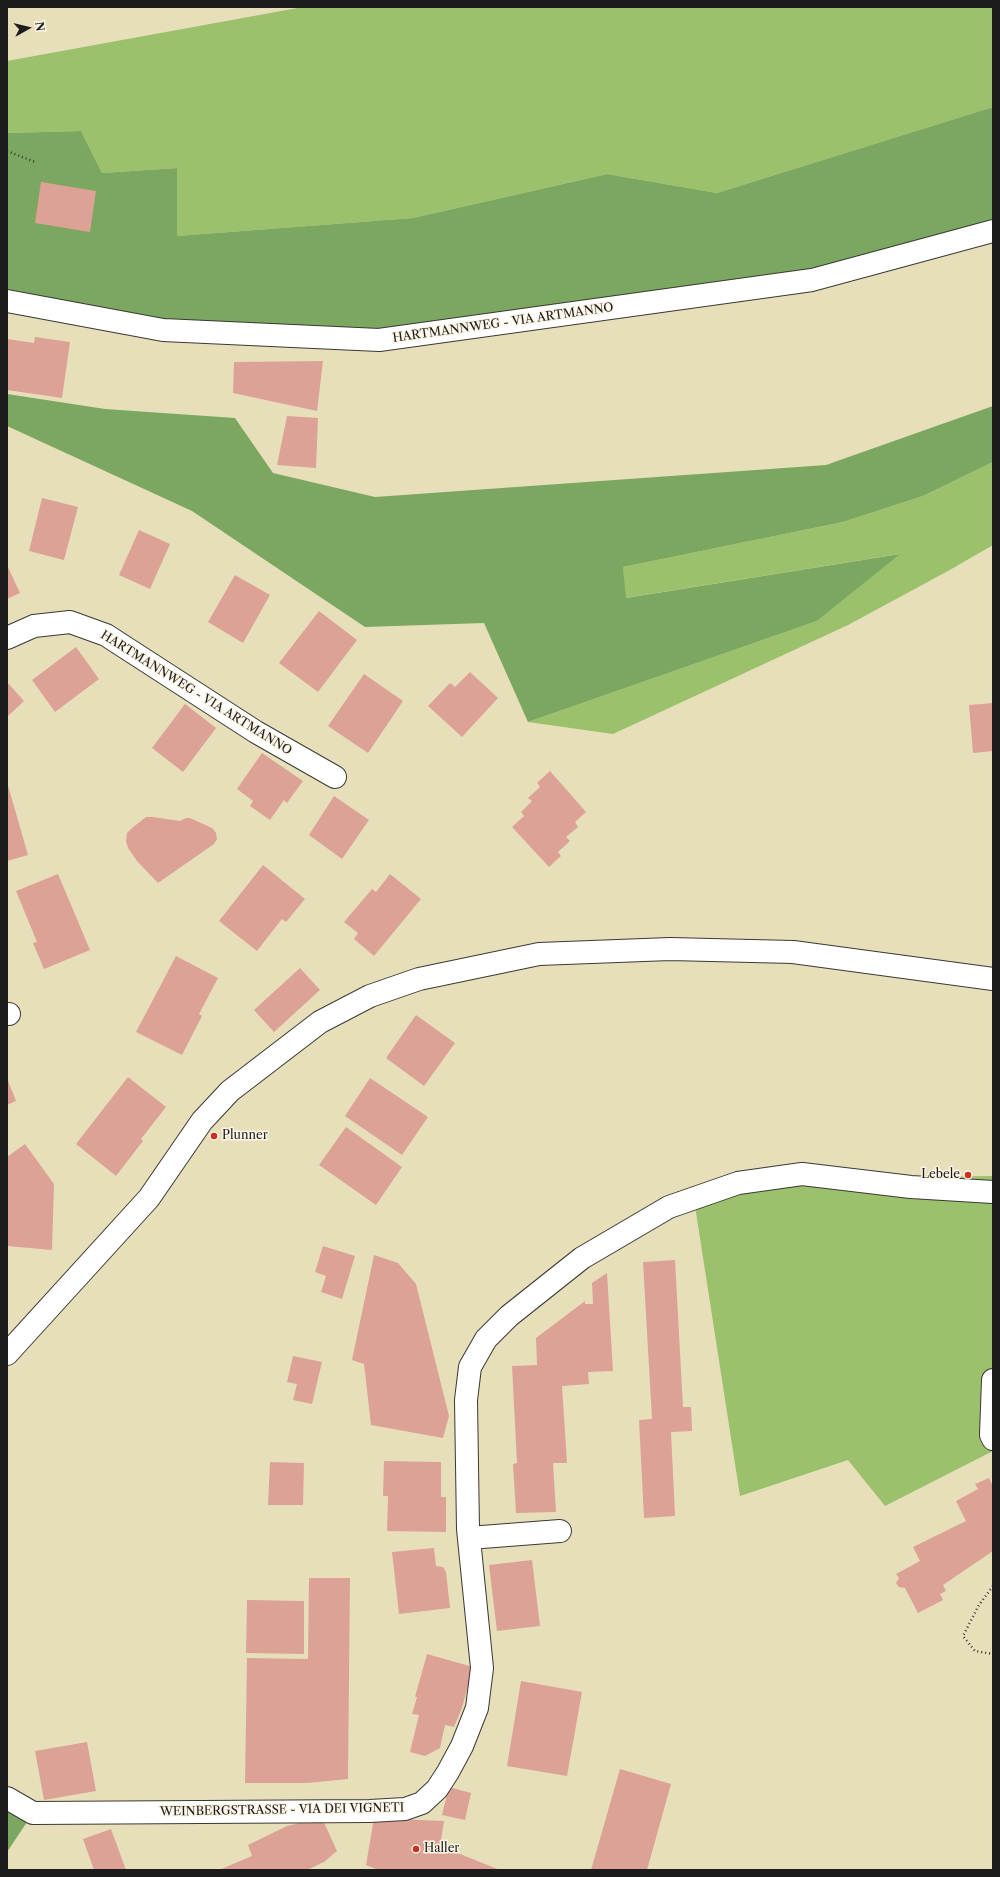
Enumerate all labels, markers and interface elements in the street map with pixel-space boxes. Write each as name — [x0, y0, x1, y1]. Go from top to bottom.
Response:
north arrow — [8, 8, 48, 48]
text: N — [32, 21, 47, 32]
street label: HARTMANNWEG - VIA ARTMANNO — [392, 300, 614, 346]
street label: HARTMANNWEG - VIA ARTMANNO — [98, 628, 294, 758]
place label: Plunner — [222, 1129, 268, 1143]
marker: Plunner — [209, 1131, 219, 1141]
place label: Lebele — [921, 1168, 960, 1182]
marker: Lebele — [963, 1170, 973, 1180]
street label: WEINBERGSTRASSE - VIA DEI VIGNETI — [160, 1801, 404, 1819]
place label: Haller — [424, 1842, 459, 1856]
marker: Haller — [411, 1844, 421, 1854]

